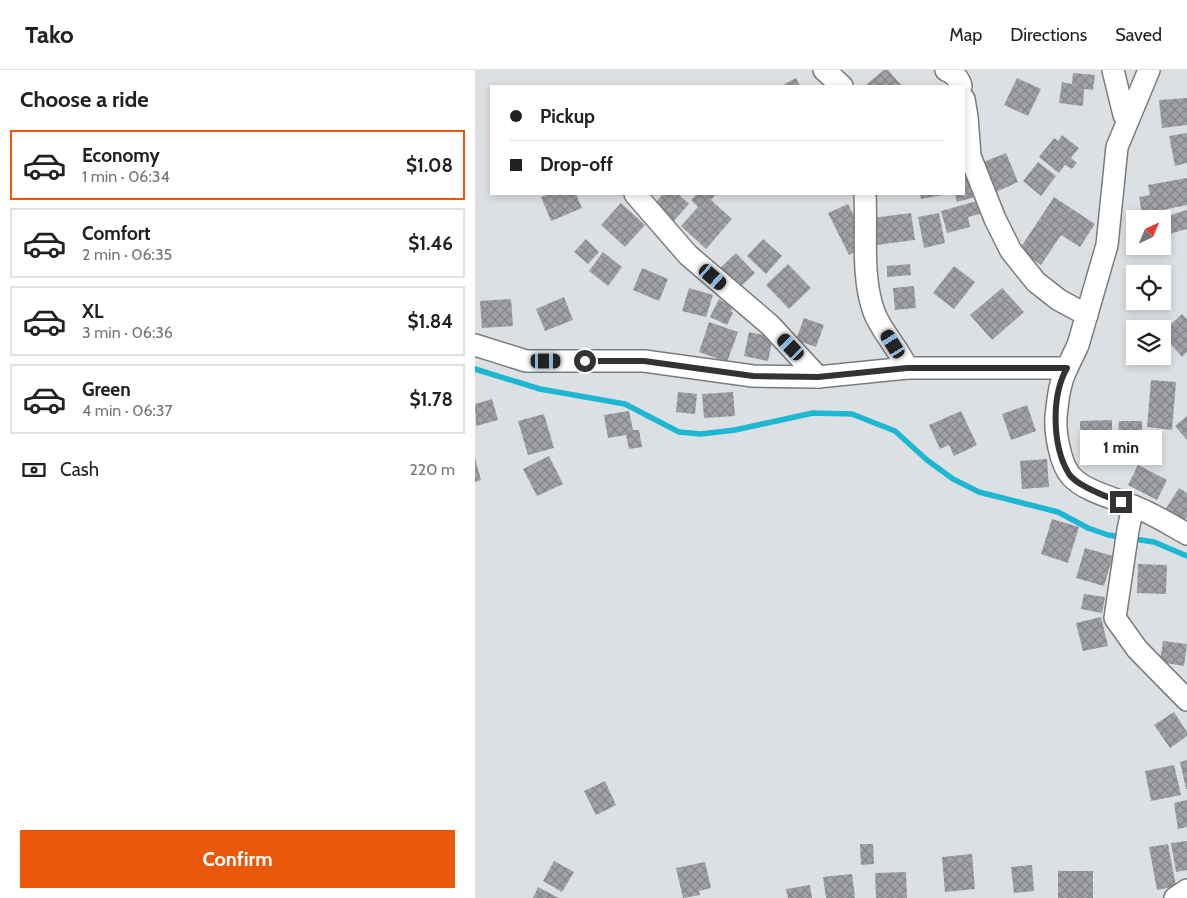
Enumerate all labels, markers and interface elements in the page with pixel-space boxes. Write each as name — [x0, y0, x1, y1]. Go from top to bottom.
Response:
text: Tako — [25, 20, 74, 49]
text: Map — [949, 24, 982, 46]
text: Directions — [1010, 24, 1087, 46]
text: Saved — [1115, 24, 1162, 46]
text: Choose a ride — [20, 86, 149, 113]
text: Pickup — [540, 105, 595, 128]
icon: car — [22, 143, 67, 188]
text: Economy — [82, 144, 160, 167]
text: Drop-off — [540, 153, 613, 176]
text: $1.08 — [406, 154, 453, 177]
text: 1 min · 06:34 — [82, 167, 170, 186]
north arrow — [1126, 210, 1171, 255]
map controls — [1126, 210, 1171, 365]
icon: car — [22, 221, 67, 266]
text: Comfort — [82, 222, 151, 245]
text: $1.46 — [408, 232, 453, 255]
text: 2 min · 06:35 — [82, 245, 172, 264]
car — [696, 261, 729, 293]
button: locate — [1126, 265, 1171, 310]
icon: car — [22, 299, 67, 344]
text: XL — [82, 300, 103, 323]
text: $1.84 — [407, 310, 453, 333]
button: layers — [1126, 320, 1171, 365]
text: 3 min · 06:36 — [82, 323, 173, 342]
car — [878, 327, 907, 361]
car — [775, 331, 806, 363]
route start — [574, 350, 596, 372]
car — [531, 354, 561, 369]
icon: car — [22, 377, 67, 422]
text: Green — [82, 378, 131, 401]
text: $1.78 — [410, 388, 453, 411]
text: 4 min · 06:37 — [82, 401, 173, 420]
callout: 1 min — [1080, 430, 1162, 464]
text: 1 min — [1103, 438, 1139, 457]
icon: cash — [20, 456, 48, 484]
text: Cash — [60, 458, 99, 481]
text: 220 m — [409, 460, 455, 479]
route end — [1110, 491, 1132, 513]
button: Confirm — [20, 830, 455, 888]

